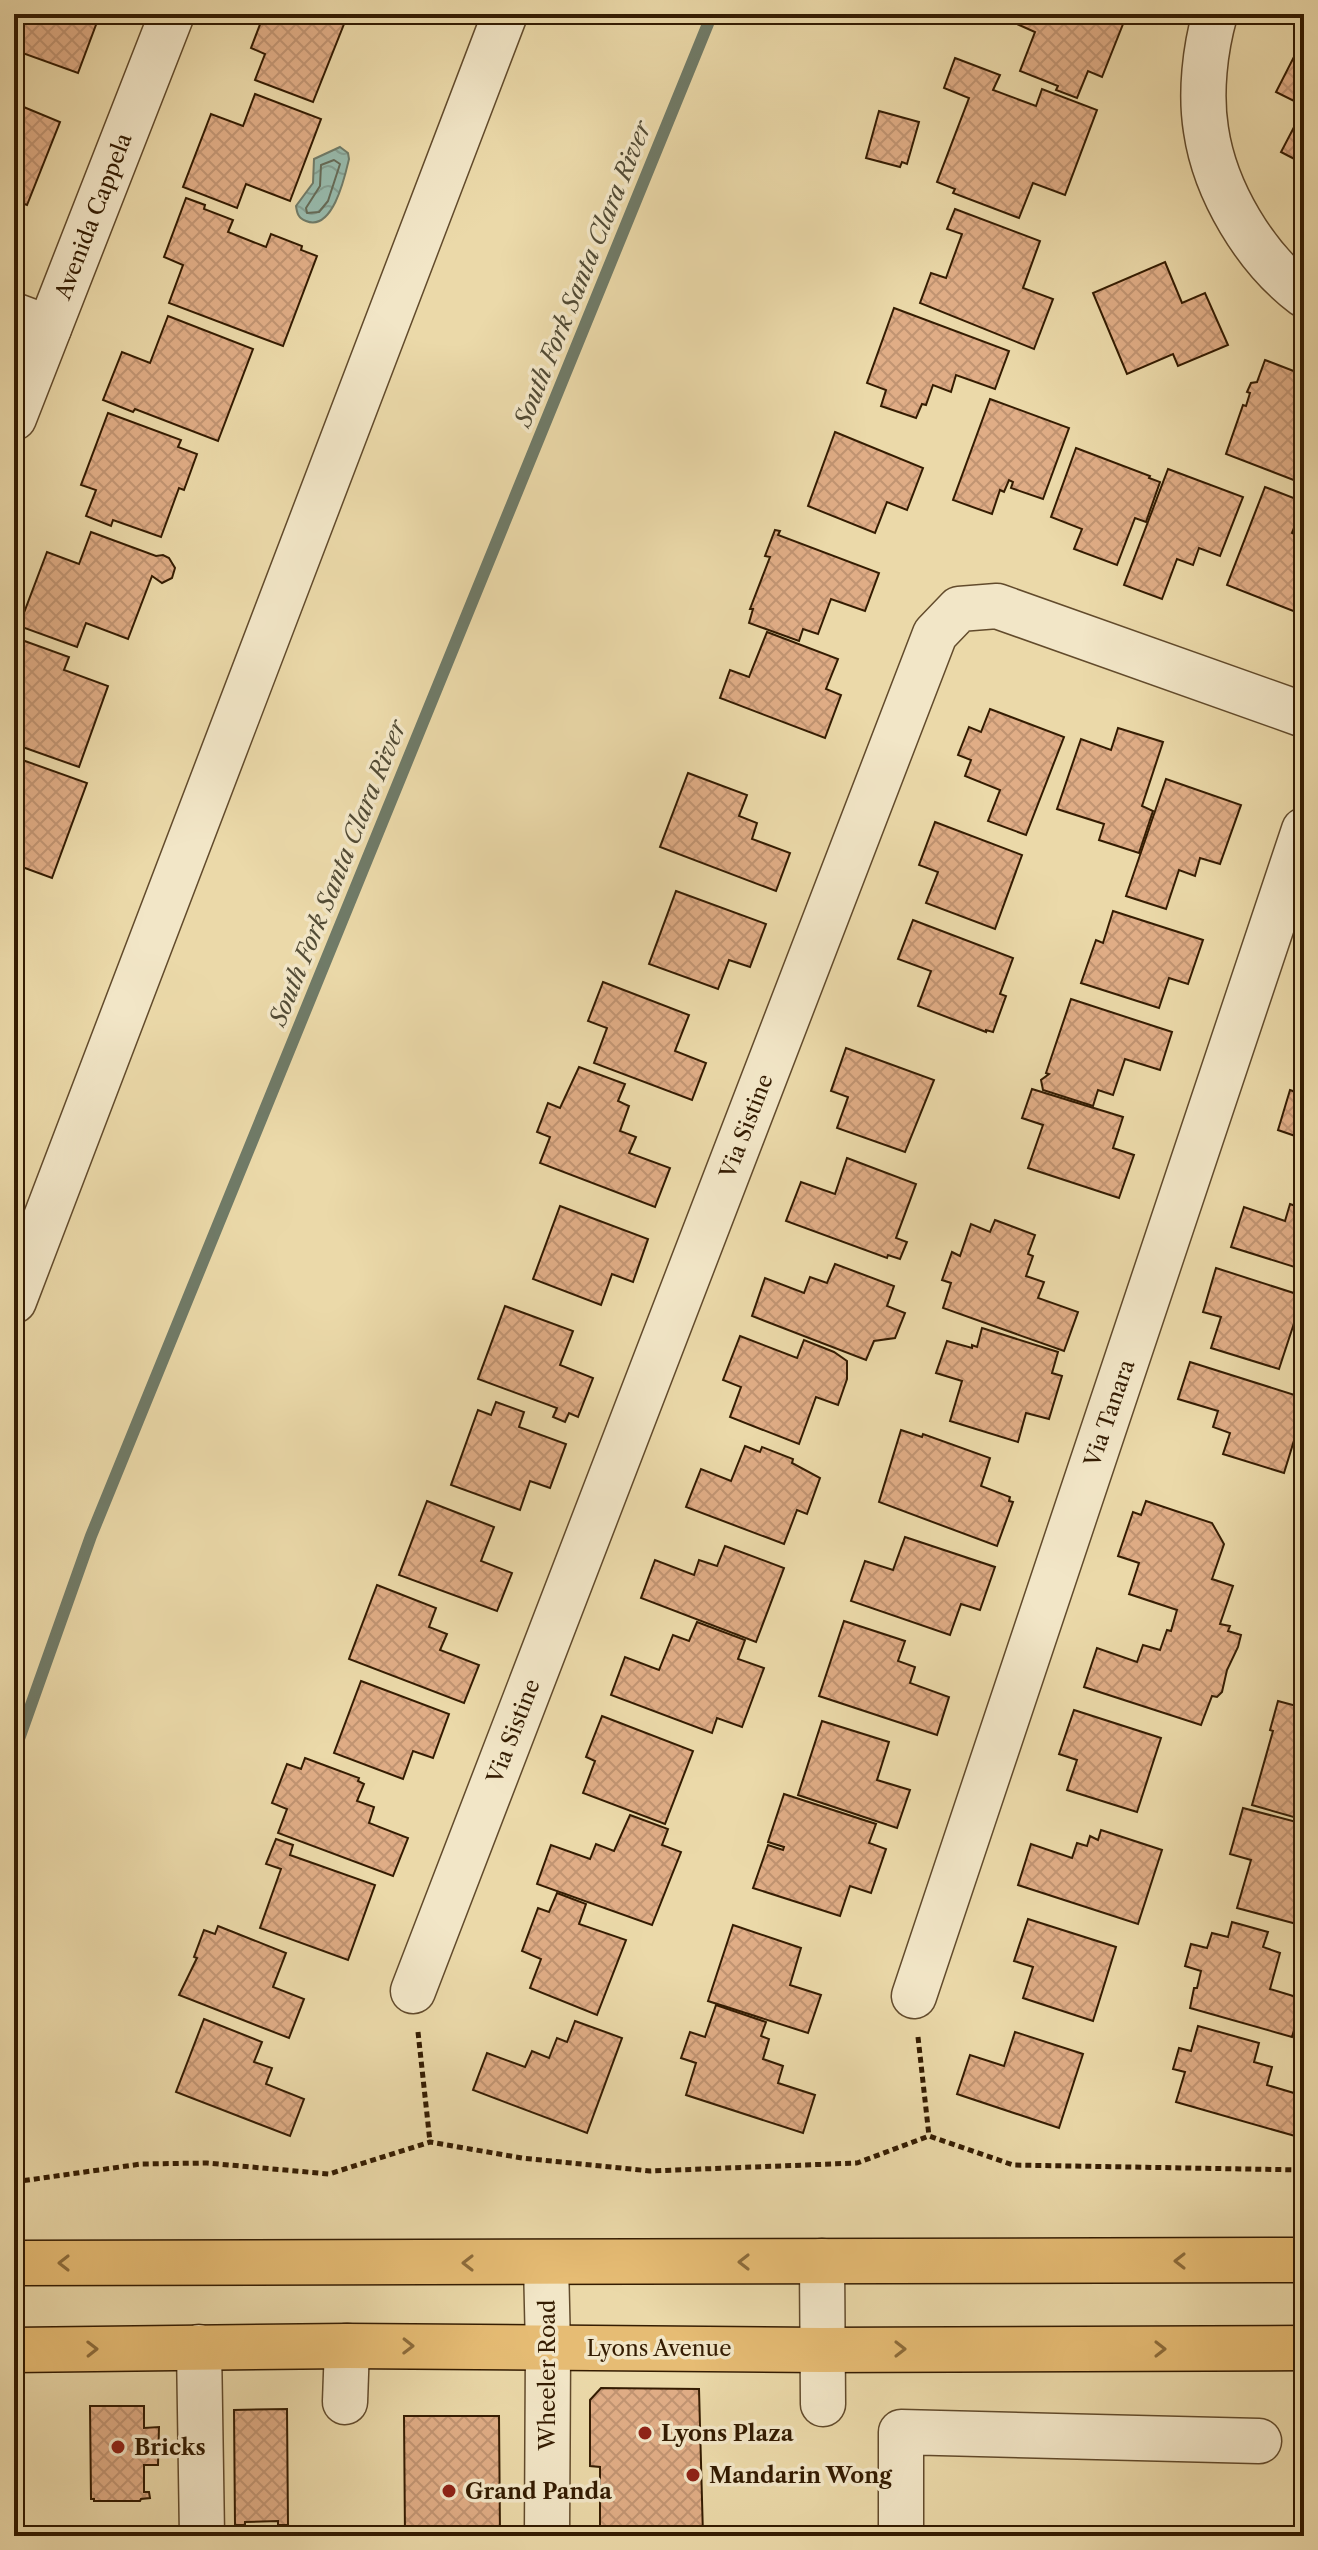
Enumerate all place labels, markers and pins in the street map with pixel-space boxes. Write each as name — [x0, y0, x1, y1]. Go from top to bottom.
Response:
place label: Lyons Plaza — [661, 2420, 794, 2447]
marker: Lyons Plaza — [636, 2424, 654, 2442]
place label: Bricks — [134, 2434, 206, 2461]
marker: Bricks — [109, 2438, 127, 2456]
place label: Mandarin Wong — [709, 2462, 893, 2489]
marker: Mandarin Wong — [684, 2466, 702, 2484]
place label: Grand Panda — [465, 2478, 612, 2505]
marker: Grand Panda — [440, 2482, 458, 2500]

